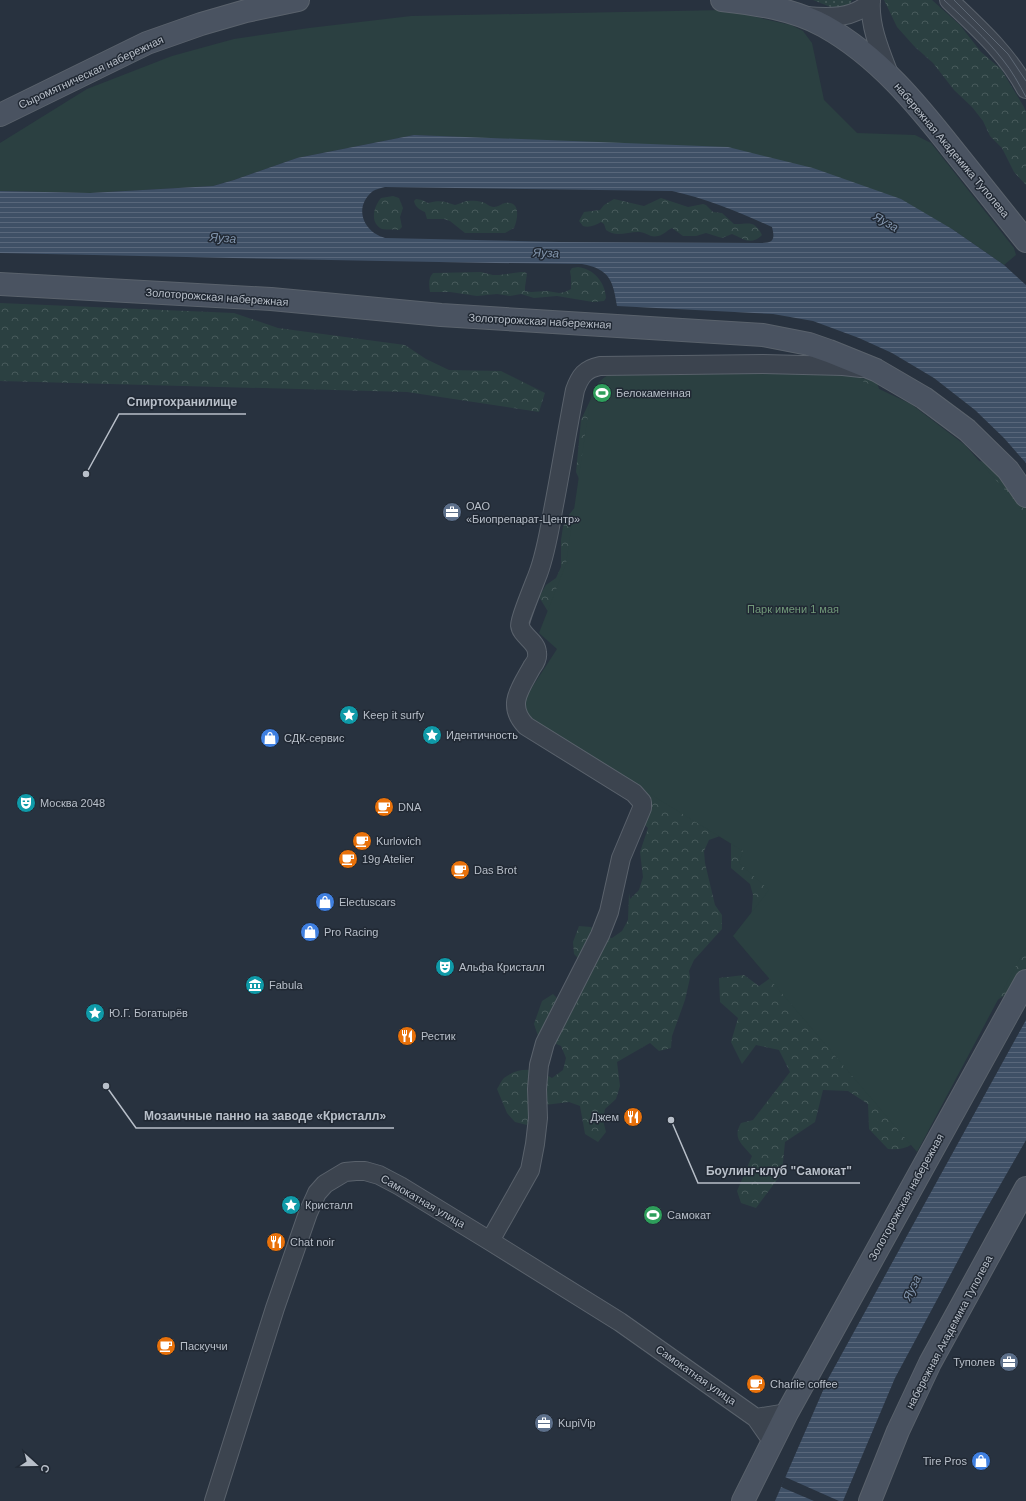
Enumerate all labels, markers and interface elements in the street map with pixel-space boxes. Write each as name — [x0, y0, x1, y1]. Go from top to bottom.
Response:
street label: Сыромятническая набережная — [17, 33, 165, 111]
street label: набережная Академика Туполева — [892, 80, 1012, 220]
water label: Яуза — [870, 209, 901, 235]
water label: Яуза — [208, 230, 237, 246]
water label: Яуза — [532, 246, 560, 260]
street label: Золоторожская набережная — [145, 286, 289, 308]
street label: Золоторожская набережная — [468, 311, 612, 331]
sports icon: Белокаменная — [591, 382, 613, 404]
place label: Белокаменная — [616, 387, 691, 399]
callout: Спиртохранилище — [119, 390, 246, 414]
text: Спиртохранилище — [127, 395, 237, 409]
place label: ОАО «Биопрепарат-Центр» — [466, 500, 580, 525]
office icon: ОАО «Биопрепарат-Центр» — [441, 501, 463, 523]
park label: Парк имени 1 мая — [747, 603, 839, 615]
place icon: Keep it surfy — [338, 704, 360, 726]
place label: Keep it surfy — [363, 709, 425, 721]
place icon: Идентичность — [421, 724, 443, 746]
shop icon: СДК-сервис — [259, 727, 281, 749]
place label: Идентичность — [446, 729, 518, 741]
place label: СДК-сервис — [284, 732, 345, 744]
theatre icon: Москва 2048 — [15, 792, 37, 814]
cafe icon: DNA — [373, 796, 395, 818]
place label: Москва 2048 — [40, 797, 105, 809]
place label: DNA — [398, 801, 422, 813]
cafe icon: Kurlovich — [351, 830, 373, 852]
place label: Kurlovich — [376, 835, 421, 847]
cafe icon: 19g Atelier — [337, 848, 359, 870]
place label: 19g Atelier — [362, 853, 414, 865]
cafe icon: Das Brot — [449, 859, 471, 881]
place label: Das Brot — [474, 864, 517, 876]
shop icon: Electuscars — [314, 891, 336, 913]
place label: Electuscars — [339, 896, 396, 908]
shop icon: Pro Racing — [299, 921, 321, 943]
place label: Pro Racing — [324, 926, 378, 938]
theatre icon: Альфа Кристалл — [434, 956, 456, 978]
place label: Альфа Кристалл — [459, 961, 545, 973]
museum icon: Fabula — [244, 974, 266, 996]
place label: Fabula — [269, 979, 304, 991]
place icon: Ю.Г. Богатырёв — [84, 1002, 106, 1024]
place label: Ю.Г. Богатырёв — [109, 1007, 188, 1019]
restaurant icon: Рестик — [396, 1025, 418, 1047]
place label: Рестик — [421, 1030, 456, 1042]
callout: Мозаичные панно на заводе «Кристалл» — [136, 1104, 394, 1128]
restaurant icon: Джем — [622, 1106, 644, 1128]
text: Мозаичные панно на заводе «Кристалл» — [144, 1109, 386, 1123]
place label: Джем — [591, 1111, 619, 1123]
street label: Золоторожская набережная — [866, 1131, 946, 1263]
callout: Боулинг-клуб "Самокат" — [698, 1159, 860, 1183]
text: Боулинг-клуб "Самокат" — [706, 1164, 852, 1178]
street label: Самокатная улица — [379, 1172, 468, 1230]
place icon: Кристалл — [280, 1194, 302, 1216]
place label: Кристалл — [305, 1199, 353, 1211]
sports icon: Самокат — [642, 1204, 664, 1226]
place label: Самокат — [667, 1209, 711, 1221]
restaurant icon: Chat noir — [265, 1231, 287, 1253]
place label: Chat noir — [290, 1236, 335, 1248]
street label: набережная Академика Туполева — [903, 1253, 995, 1411]
water label: Яуза — [900, 1273, 924, 1304]
cafe icon: Паскуччи — [155, 1335, 177, 1357]
place label: Паскуччи — [180, 1340, 228, 1352]
street label: Самокатная улица — [654, 1343, 739, 1408]
office icon: Туполев — [998, 1351, 1020, 1373]
place label: Туполев — [953, 1355, 995, 1369]
cafe icon: Charlie coffee — [745, 1373, 767, 1395]
place label: Charlie coffee — [770, 1378, 838, 1390]
office icon: KupiVip — [533, 1412, 555, 1434]
place label: KupiVip — [558, 1417, 596, 1429]
north arrow — [16, 1445, 56, 1485]
shop icon: Tire Pros — [970, 1450, 992, 1472]
place label: Tire Pros — [923, 1455, 967, 1467]
text: С — [38, 1463, 52, 1474]

